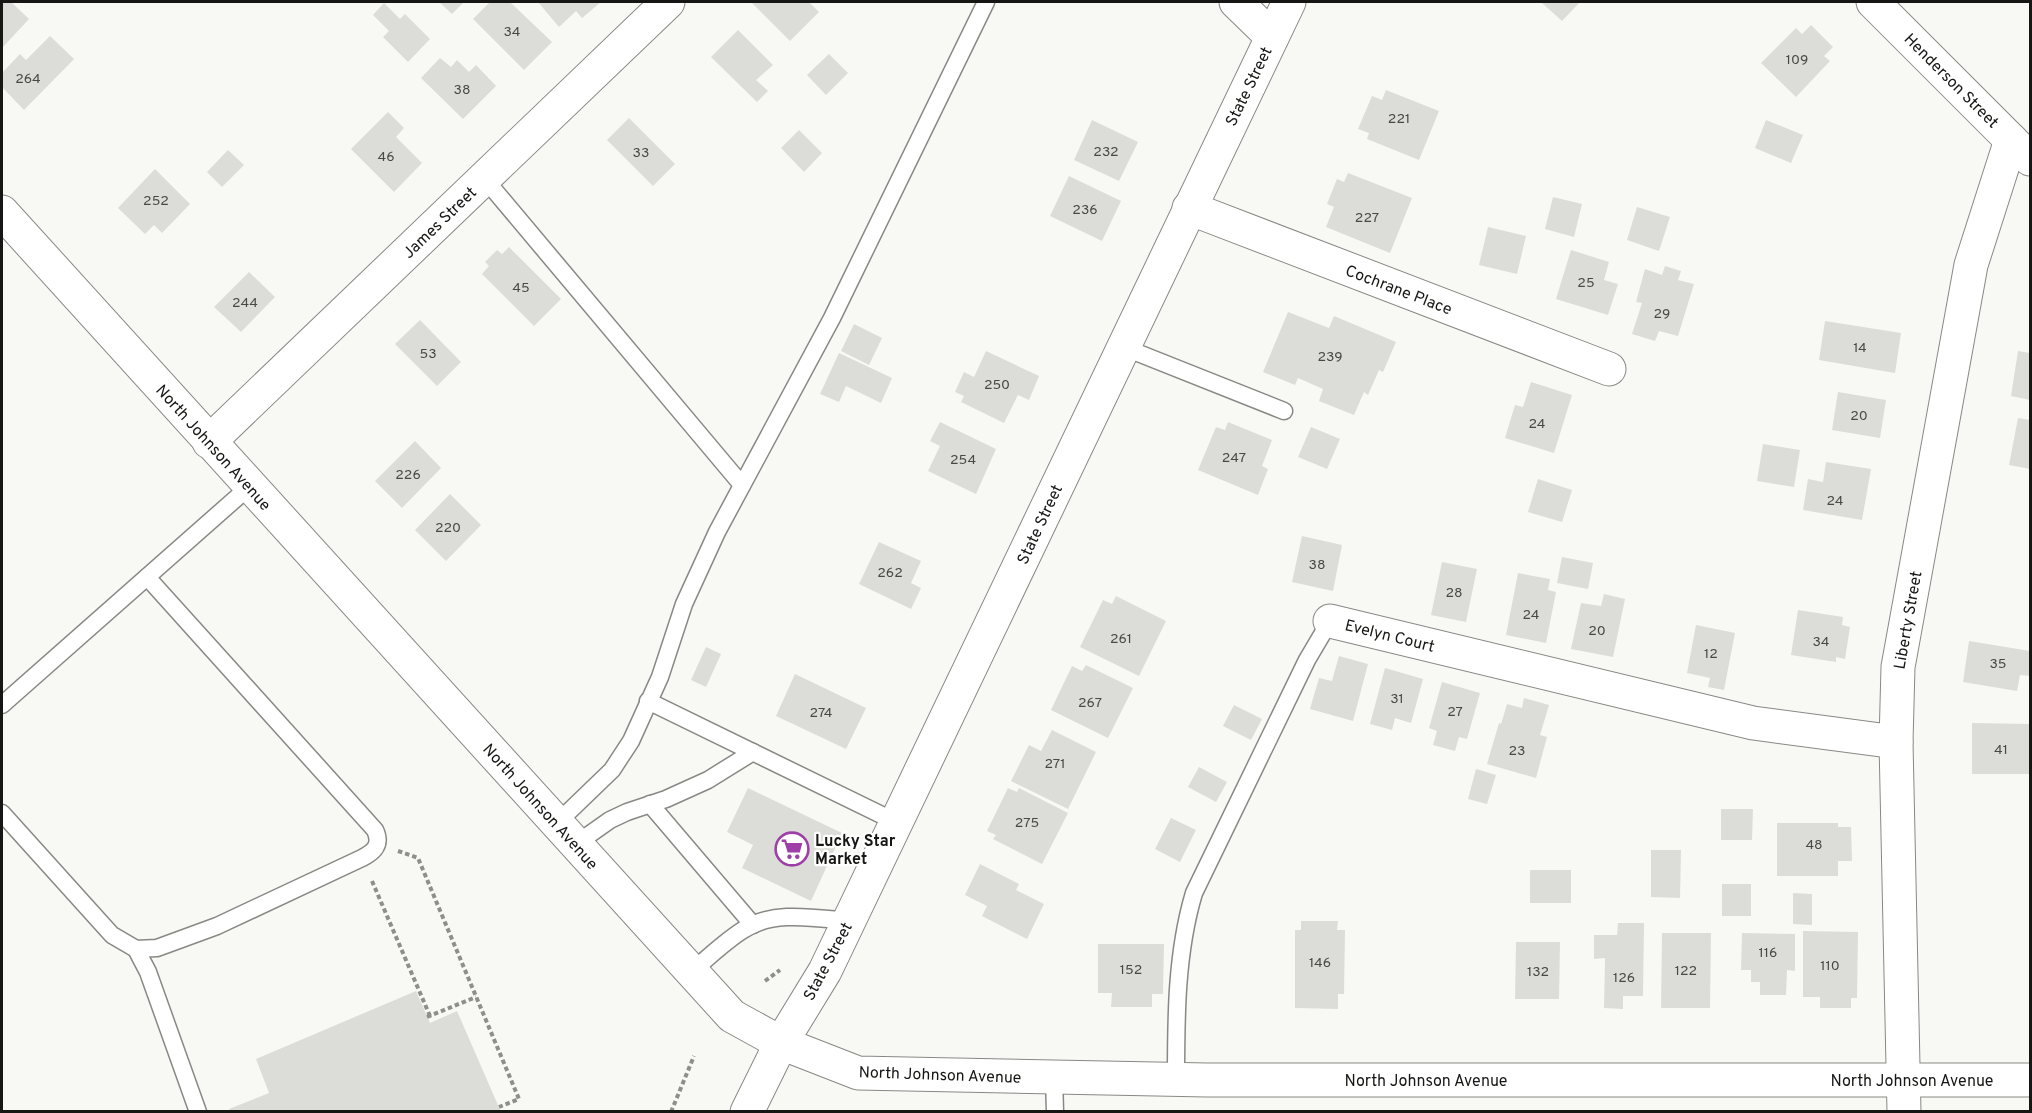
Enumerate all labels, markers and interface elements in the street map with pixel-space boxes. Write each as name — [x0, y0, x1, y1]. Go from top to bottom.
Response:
house number: 34 — [503, 24, 521, 41]
street label: Henderson Street — [1899, 30, 2002, 133]
street label: State Street — [1222, 44, 1278, 130]
house number: 109 — [1786, 52, 1808, 69]
house number: 264 — [15, 71, 41, 88]
house number: 38 — [454, 82, 470, 99]
house number: 221 — [1388, 111, 1410, 128]
house number: 232 — [1093, 144, 1119, 161]
house number: 33 — [633, 145, 649, 162]
house number: 46 — [377, 149, 395, 166]
street label: James Street — [399, 183, 481, 264]
house number: 252 — [143, 193, 169, 210]
house number: 236 — [1072, 202, 1098, 219]
house number: 227 — [1355, 210, 1379, 227]
street label: Cochrane Place — [1342, 261, 1454, 320]
house number: 25 — [1577, 275, 1595, 292]
house number: 45 — [512, 280, 530, 297]
house number: 244 — [232, 295, 258, 312]
house number: 29 — [1654, 306, 1670, 323]
house number: 14 — [1853, 340, 1867, 357]
house number: 53 — [419, 346, 437, 363]
house number: 239 — [1317, 349, 1343, 366]
house number: 250 — [984, 377, 1010, 394]
street label: North Johnson Avenue — [151, 381, 274, 516]
house number: 20 — [1850, 408, 1868, 425]
house number: 24 — [1528, 416, 1546, 433]
house number: 247 — [1222, 450, 1246, 467]
house number: 254 — [950, 452, 976, 469]
house number: 226 — [395, 467, 421, 484]
street label: State Street — [1014, 482, 1068, 568]
house number: 24 — [1826, 493, 1844, 510]
house number: 220 — [435, 520, 461, 537]
house number: 38 — [1309, 557, 1325, 574]
house number: 262 — [877, 565, 903, 582]
street label: Liberty Street — [1890, 570, 1927, 671]
house number: 28 — [1445, 585, 1463, 602]
house number: 24 — [1522, 607, 1540, 624]
street label: Evelyn Court — [1342, 616, 1437, 658]
house number: 20 — [1588, 623, 1606, 640]
house number: 261 — [1110, 631, 1132, 648]
house number: 34 — [1812, 634, 1830, 651]
house number: 12 — [1704, 646, 1718, 663]
house number: 35 — [1989, 656, 2007, 673]
house number: 31 — [1390, 691, 1404, 708]
house number: 267 — [1078, 695, 1102, 712]
house number: 27 — [1447, 704, 1463, 721]
house number: 274 — [809, 705, 833, 722]
street label: North Johnson Avenue — [478, 740, 601, 875]
house number: 41 — [1994, 742, 2008, 759]
house number: 23 — [1509, 743, 1526, 760]
house number: 271 — [1044, 756, 1066, 773]
house number: 275 — [1015, 815, 1039, 832]
supermarket icon: Lucky Star Market — [774, 831, 810, 867]
place label: Lucky Star Market — [815, 832, 896, 870]
house number: 48 — [1805, 837, 1823, 854]
street label: State Street — [800, 919, 858, 1005]
house number: 116 — [1759, 945, 1777, 962]
house number: 146 — [1309, 955, 1331, 972]
house number: 110 — [1820, 958, 1840, 975]
house number: 152 — [1120, 962, 1142, 979]
house number: 122 — [1675, 963, 1697, 980]
house number: 132 — [1527, 964, 1549, 981]
house number: 126 — [1613, 970, 1635, 987]
street label: North Johnson Avenue — [858, 1063, 1022, 1089]
street label: North Johnson Avenue — [1345, 1072, 1507, 1092]
street label: North Johnson Avenue — [1831, 1072, 1993, 1092]

